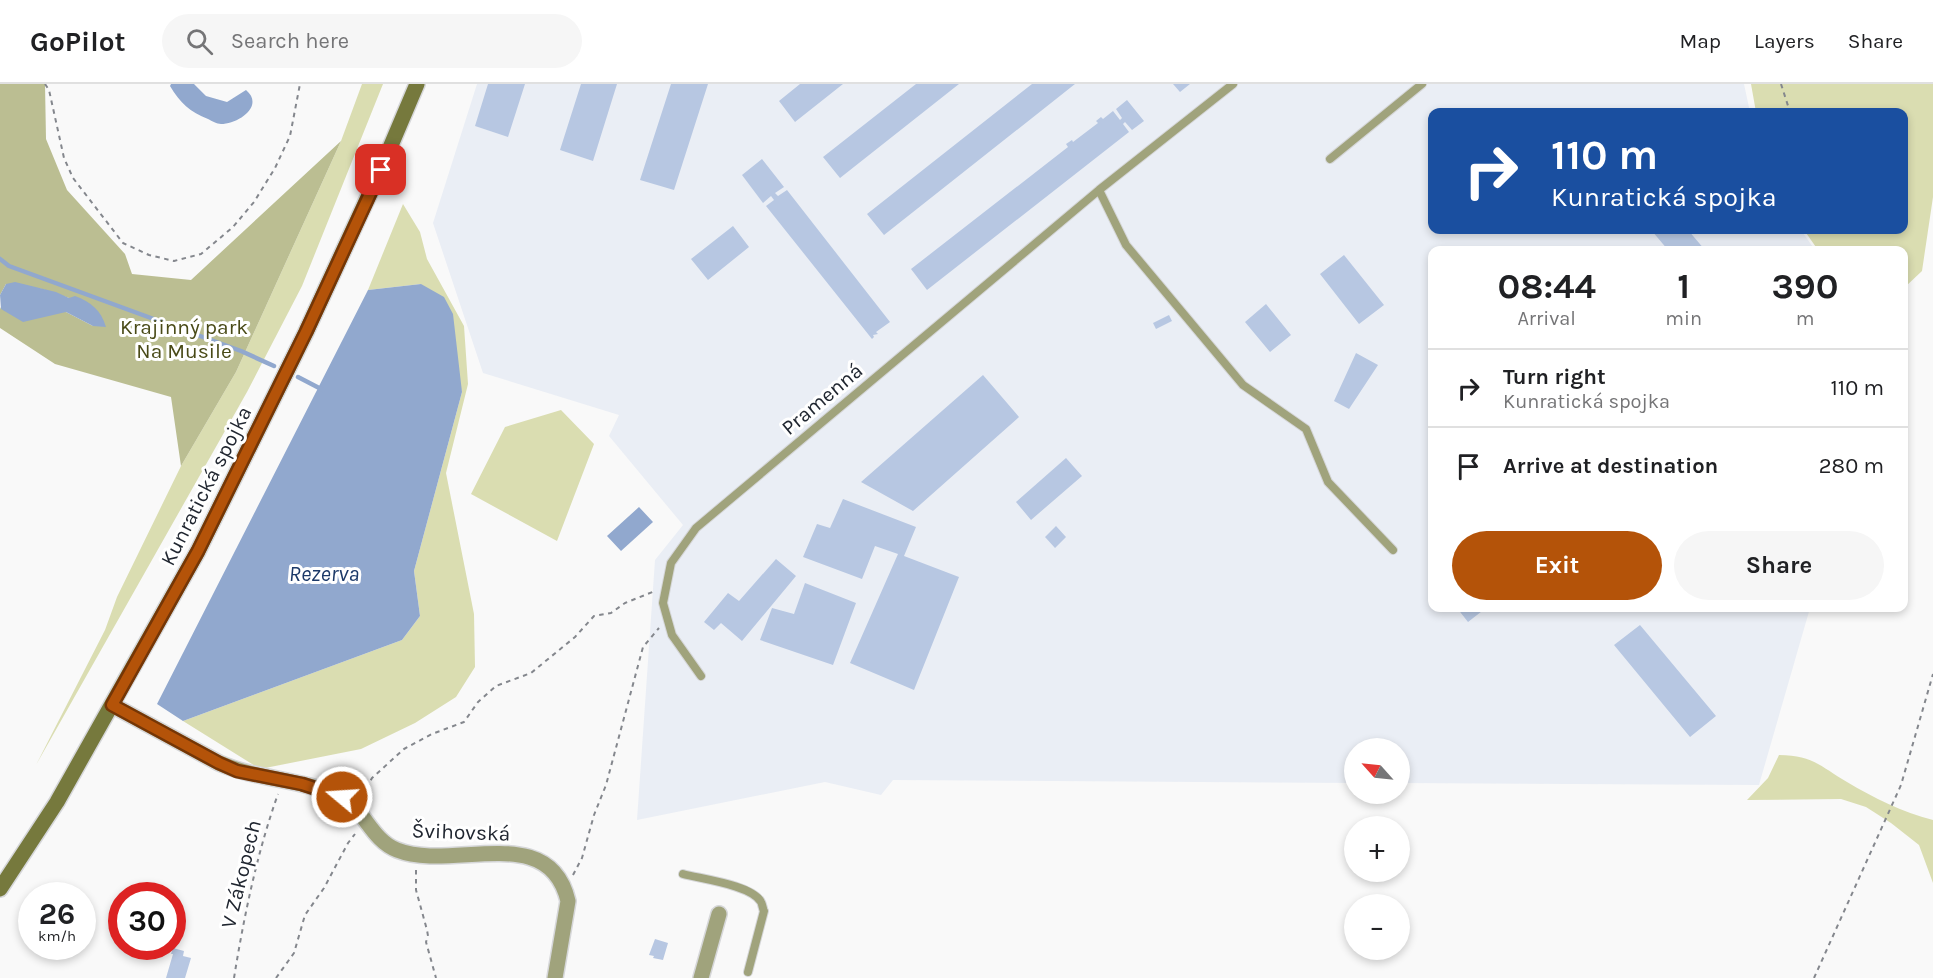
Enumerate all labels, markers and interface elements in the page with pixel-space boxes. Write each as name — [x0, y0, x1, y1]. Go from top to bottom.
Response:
search box — [162, 14, 582, 68]
text: GoPilot — [30, 25, 126, 58]
icon: search — [183, 25, 216, 58]
text: Search here — [231, 28, 349, 54]
text: Map — [1679, 29, 1721, 53]
text: Layers — [1754, 29, 1815, 53]
text: Share — [1848, 29, 1903, 53]
text: 110 m — [1551, 130, 1658, 180]
icon: right — [1452, 132, 1530, 210]
pin — [355, 144, 406, 195]
icon: arrive — [364, 153, 397, 186]
text: Kunratická spojka — [1551, 181, 1777, 213]
text: 08:44 — [1497, 265, 1596, 307]
text: 1 — [1677, 265, 1690, 307]
text: 390 — [1771, 265, 1839, 307]
text: Arrival — [1517, 307, 1576, 330]
text: min — [1665, 307, 1702, 330]
text: m — [1796, 307, 1814, 330]
park label: Krajinný park Na Musile — [120, 315, 248, 363]
street label: Pramenná — [777, 358, 867, 440]
text: Turn right — [1503, 364, 1606, 390]
icon: right — [1452, 372, 1485, 405]
text: 110 m — [1831, 375, 1884, 401]
text: Kunratická spojka — [1503, 390, 1670, 413]
street label: Kunratická spojka — [155, 402, 257, 570]
icon: arrive — [1452, 450, 1485, 483]
text: Arrive at destination — [1503, 453, 1718, 479]
text: 280 m — [1819, 453, 1884, 479]
button: Exit — [1452, 531, 1662, 600]
button: Share — [1674, 531, 1884, 600]
water label: Rezerva — [289, 561, 359, 587]
north arrow — [1344, 738, 1410, 804]
map controls — [1344, 738, 1410, 960]
position arrow — [310, 765, 374, 829]
button: + — [1344, 816, 1410, 882]
street label: V Zákopech — [216, 817, 266, 931]
street label: Švihovská — [411, 818, 511, 846]
speed limit sign: 30 — [108, 882, 186, 960]
button: − — [1344, 894, 1410, 960]
text: 26 — [39, 896, 75, 932]
text: km/h — [38, 927, 76, 945]

